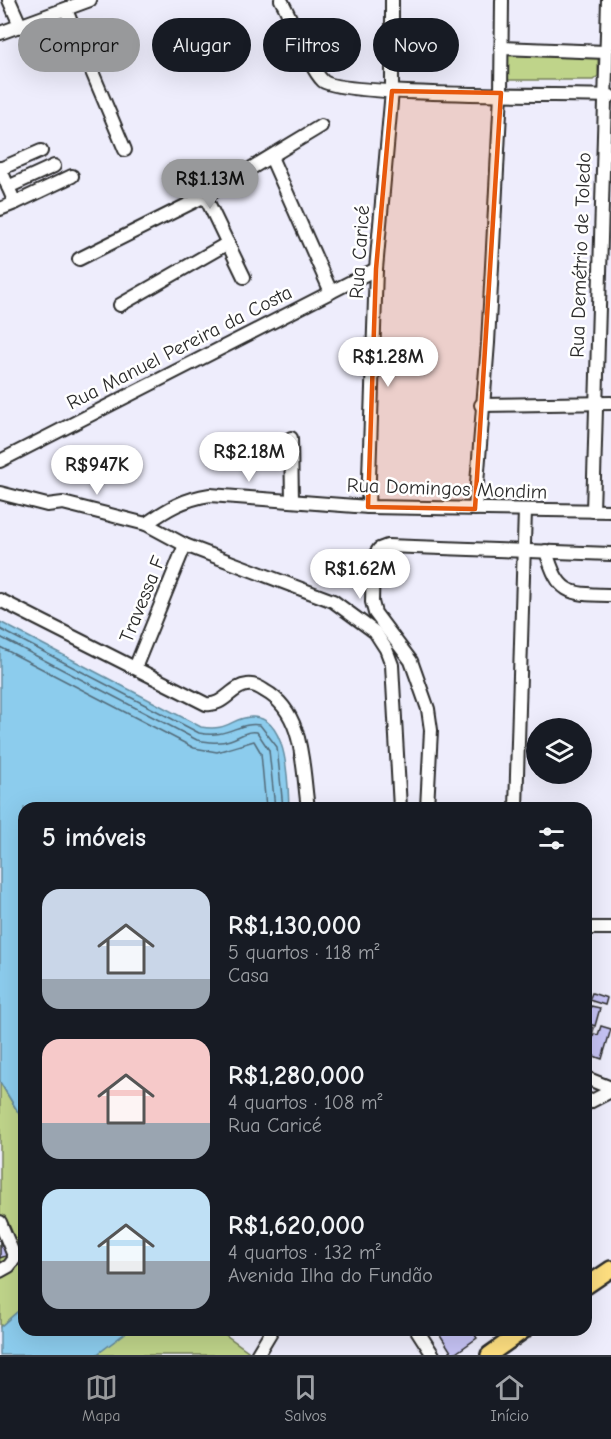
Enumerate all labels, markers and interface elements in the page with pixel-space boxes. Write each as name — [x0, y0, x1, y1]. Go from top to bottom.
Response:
chip: Comprar — [18, 18, 140, 72]
chip: Alugar — [152, 18, 251, 72]
chip: Filtros — [263, 18, 361, 72]
chip: Novo — [373, 18, 459, 72]
street label: Rua Demétrio de Toledo — [565, 152, 596, 358]
pin: R$1.13M — [155, 159, 265, 210]
text: R$1.13M — [175, 167, 245, 190]
street label: Rua Caricé — [345, 204, 374, 300]
street label: Rua Manuel Pereira da Costa — [63, 281, 296, 414]
pin: R$1.28M — [333, 337, 443, 388]
text: R$1.28M — [352, 345, 424, 368]
pin: R$2.18M — [194, 432, 304, 483]
text: R$2.18M — [213, 440, 285, 463]
pin: R$947K — [48, 445, 146, 496]
text: R$947K — [65, 453, 129, 476]
street label: Rua Domingos Mondim — [346, 474, 548, 503]
pin: R$1.62M — [305, 549, 415, 600]
street label: Travessa F — [115, 552, 170, 646]
text: R$1.62M — [324, 557, 396, 580]
map controls — [526, 718, 592, 784]
button: layers — [526, 718, 592, 784]
icon: filters — [535, 822, 568, 855]
text: 5 imóveis — [42, 823, 146, 853]
text: R$1,130,000 — [228, 911, 361, 941]
icon: home — [90, 913, 162, 985]
text: 5 quartos · 118 m² — [228, 941, 379, 964]
text: Casa — [228, 964, 269, 987]
text: R$1,280,000 — [228, 1061, 365, 1091]
icon: home — [90, 1063, 162, 1135]
text: 4 quartos · 108 m² — [228, 1091, 383, 1114]
text: Rua Caricé — [228, 1114, 322, 1137]
text: R$1,620,000 — [228, 1211, 365, 1241]
icon: home — [90, 1213, 162, 1285]
text: 4 quartos · 132 m² — [228, 1241, 381, 1264]
text: Avenida Ilha do Fundão — [228, 1264, 433, 1287]
tab: Mapa — [82, 1371, 120, 1425]
tab: Salvos — [284, 1371, 326, 1425]
tab: Início — [490, 1371, 529, 1425]

